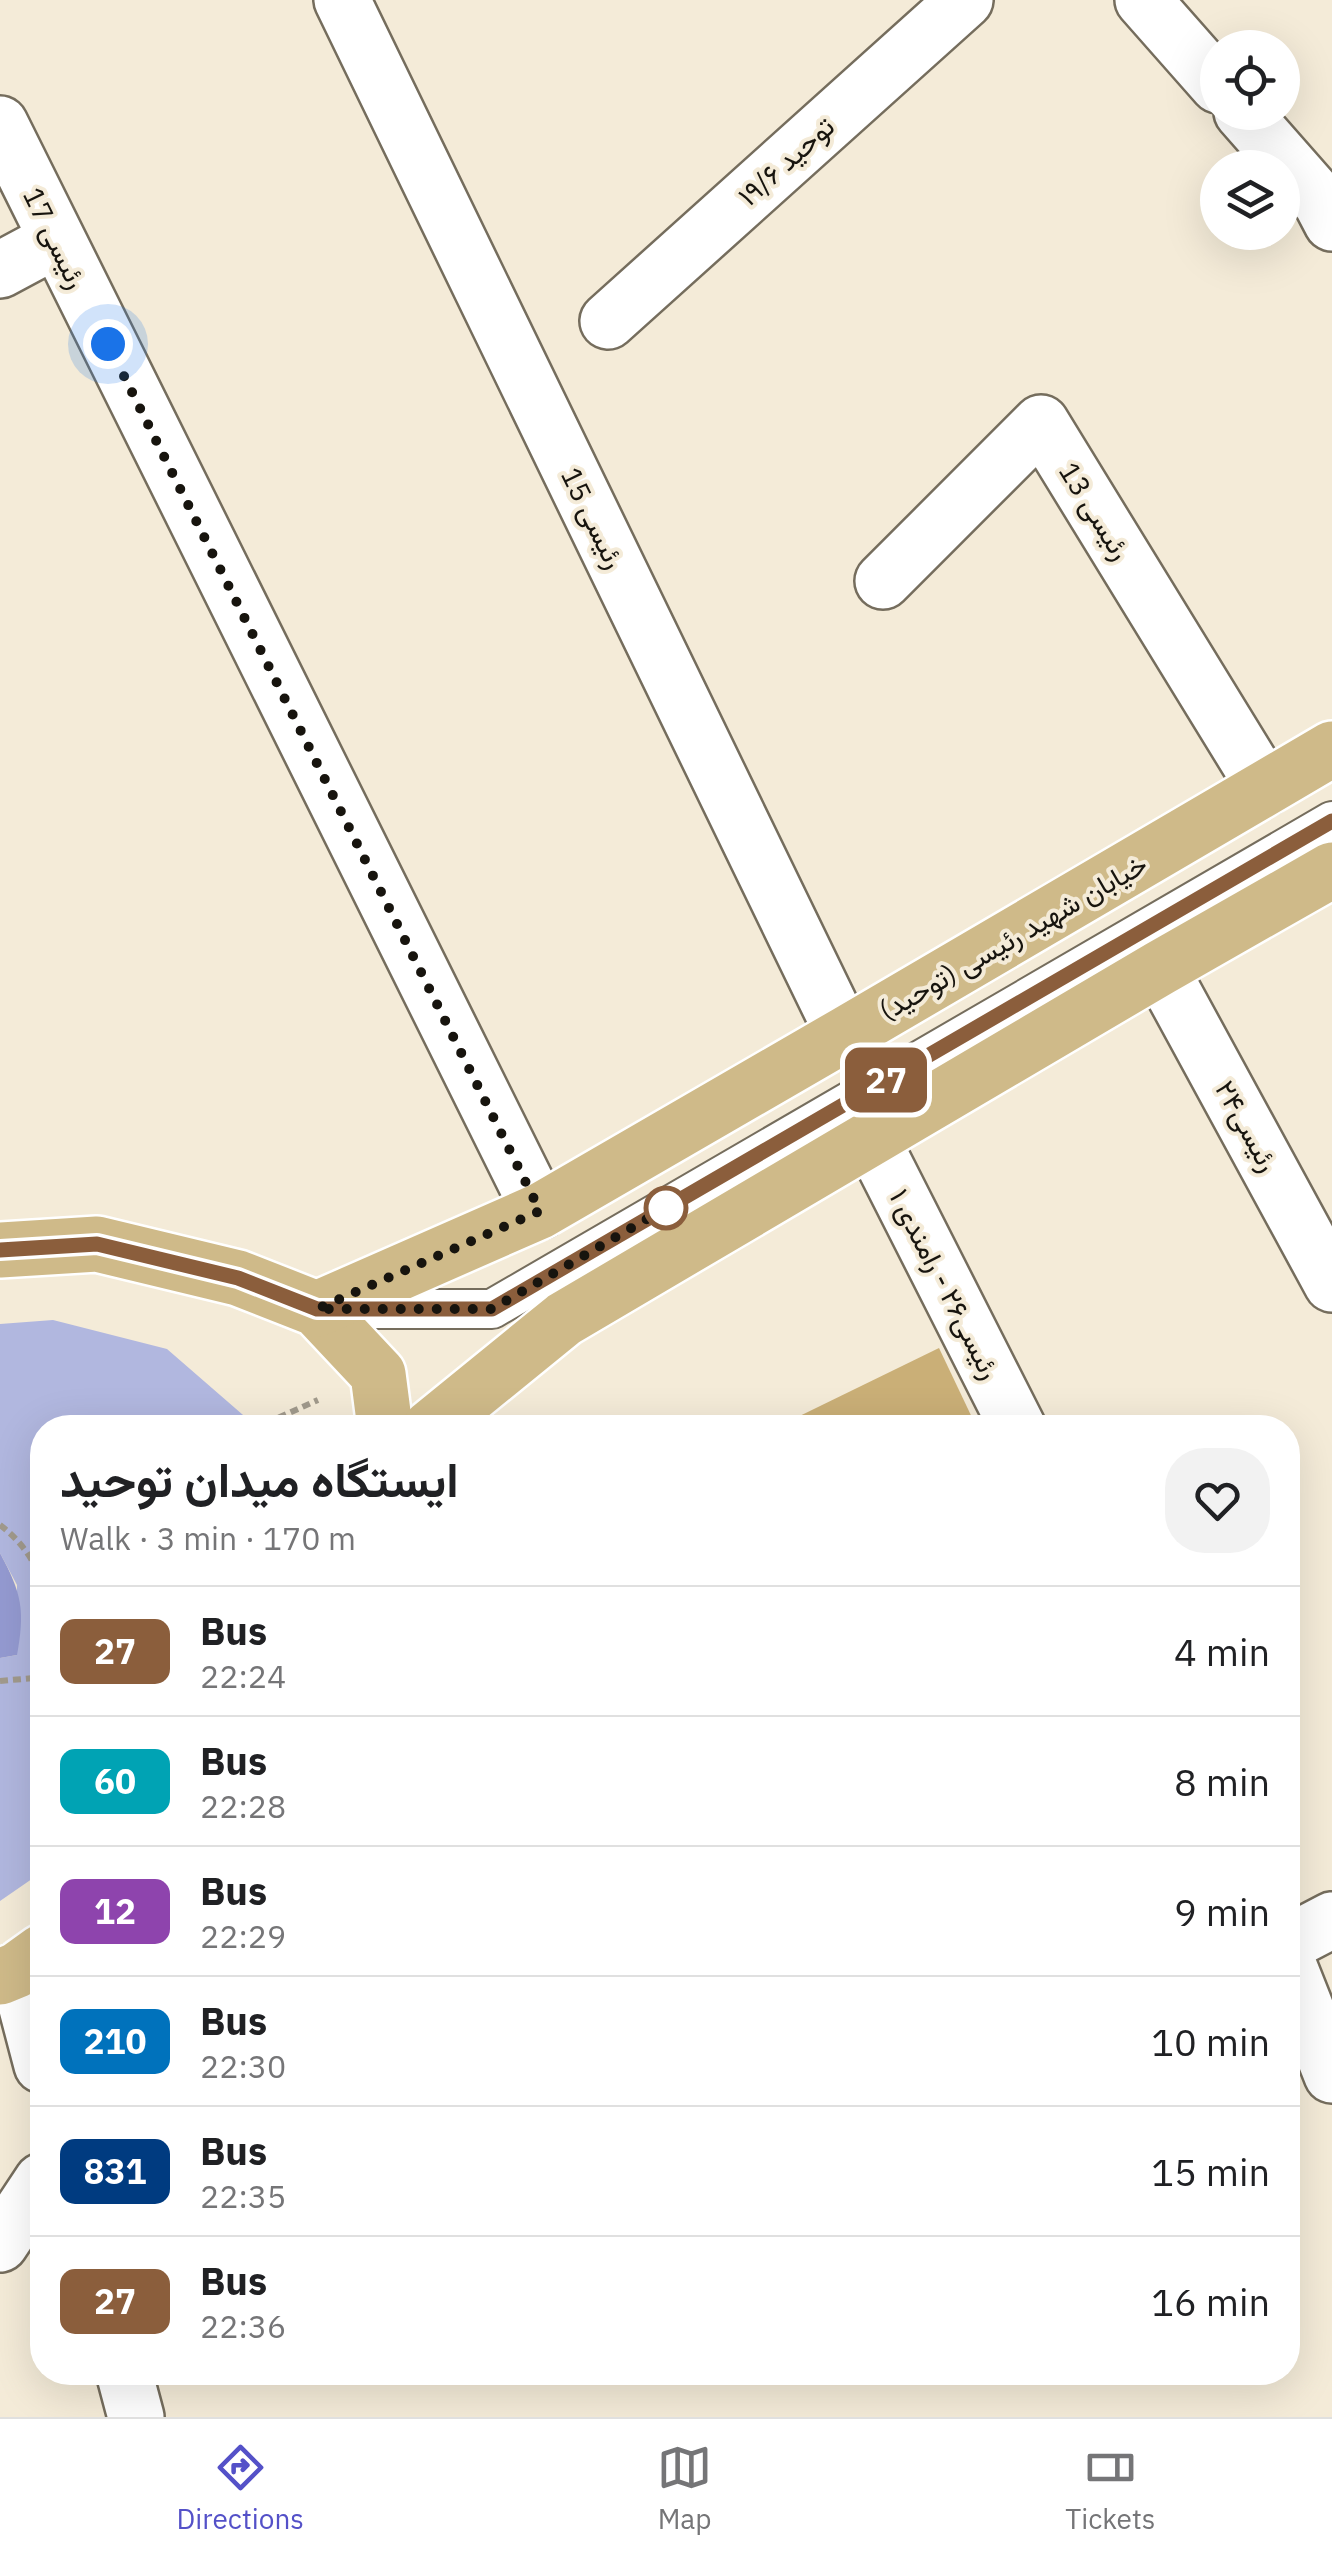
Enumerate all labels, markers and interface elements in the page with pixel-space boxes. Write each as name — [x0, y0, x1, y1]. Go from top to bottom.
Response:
map controls — [1200, 30, 1300, 250]
button: locate — [1200, 30, 1300, 130]
street label: توحید ۱۹/۶ — [730, 108, 842, 214]
button: layers — [1200, 150, 1300, 250]
street label: رئیسی 17 — [15, 181, 96, 295]
your location — [83, 319, 133, 369]
street label: رئیسی 13 — [1051, 455, 1140, 567]
street label: رئیسی 15 — [553, 461, 634, 575]
street label: خیابان شهید رئیسی (توحید) — [872, 845, 1153, 1028]
line badge: 27 — [841, 1048, 931, 1112]
text: 27 — [865, 1057, 907, 1103]
street label: رئیسی۲۴ — [1207, 1074, 1288, 1178]
street label: رئیسی۲۶ - رامندی ۱ — [882, 1182, 1009, 1385]
unlabelled marker — [645, 1187, 687, 1229]
text: ایستگاه میدان توحید — [60, 1448, 459, 1510]
button: heart — [1165, 1448, 1270, 1553]
text: Walk · 3 min · 170 m — [60, 1517, 356, 1559]
text: Bus — [200, 1606, 267, 1655]
text: 4 min — [1174, 1627, 1270, 1676]
text: 27 — [94, 1628, 136, 1674]
text: 22:24 — [200, 1655, 286, 1697]
text: Bus — [200, 1736, 267, 1785]
text: 8 min — [1174, 1757, 1270, 1806]
text: 60 — [94, 1758, 136, 1804]
text: 22:28 — [200, 1785, 286, 1827]
text: Bus — [200, 1866, 267, 1915]
text: 9 min — [1174, 1887, 1270, 1936]
text: 12 — [94, 1888, 136, 1934]
text: 22:29 — [200, 1915, 286, 1957]
text: Bus — [200, 1996, 267, 2045]
text: 10 min — [1151, 2017, 1270, 2066]
text: 210 — [83, 2018, 147, 2064]
text: 22:30 — [200, 2045, 286, 2087]
text: Bus — [200, 2126, 267, 2175]
text: 15 min — [1151, 2147, 1270, 2196]
text: 831 — [83, 2148, 147, 2194]
text: 22:35 — [200, 2175, 286, 2217]
text: Bus — [200, 2256, 267, 2305]
text: 16 min — [1151, 2277, 1270, 2326]
text: 27 — [94, 2278, 136, 2324]
text: 22:36 — [200, 2305, 286, 2347]
tab: Directions — [177, 2440, 304, 2537]
tab: Map — [657, 2440, 712, 2537]
tab: Tickets — [1065, 2440, 1155, 2537]

